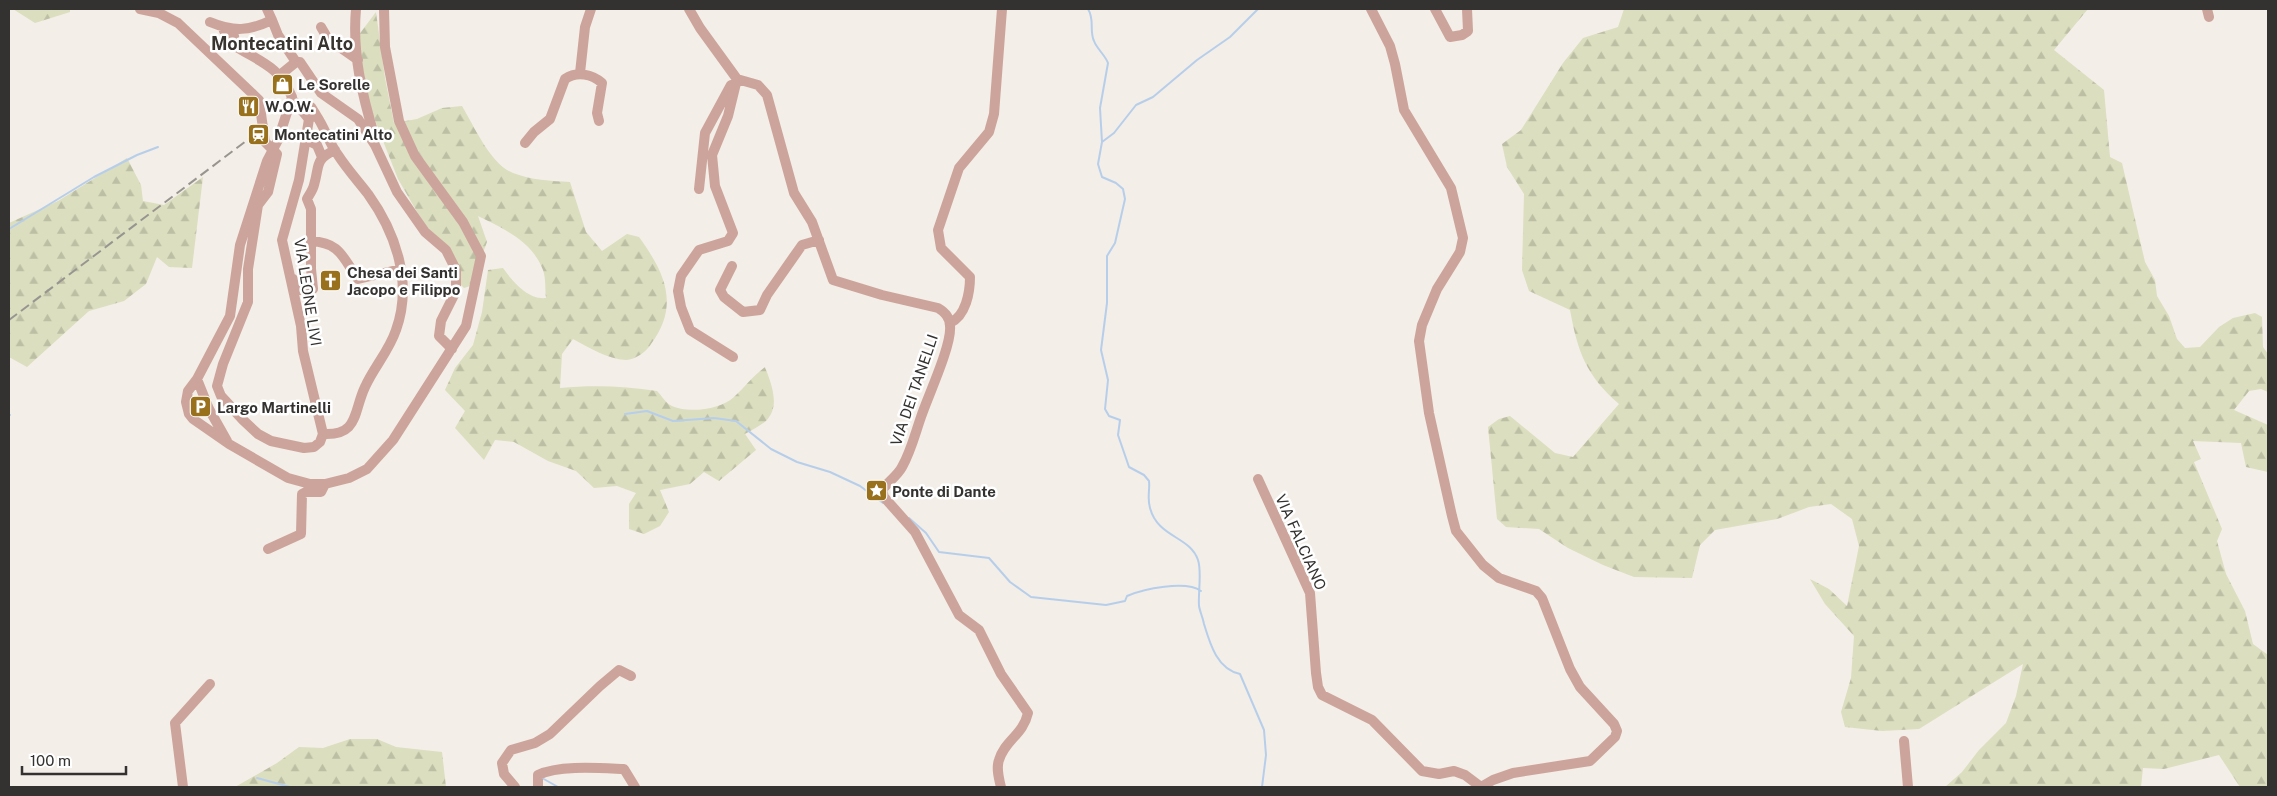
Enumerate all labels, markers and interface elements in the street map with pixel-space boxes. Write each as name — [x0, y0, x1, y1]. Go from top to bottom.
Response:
district label: Montecatini Alto — [211, 33, 353, 54]
shop icon: Le Sorelle — [270, 72, 294, 96]
place label: Le Sorelle — [298, 76, 370, 93]
restaurant icon: W.O.W. — [237, 94, 261, 118]
place label: W.O.W. — [265, 98, 314, 115]
station icon: Montecatini Alto — [246, 122, 270, 146]
place label: Montecatini Alto — [274, 126, 393, 143]
street label: VIA LEONE LIVI — [291, 237, 325, 347]
place label: Chesa dei Santi Jacopo e Filippo — [347, 264, 461, 298]
church icon: Chesa dei Santi Jacopo e Filippo — [319, 269, 343, 293]
street label: VIA DEI TANELLI — [887, 332, 941, 448]
parking icon: Largo Martinelli — [189, 395, 213, 419]
place label: Largo Martinelli — [217, 399, 331, 416]
place icon: Ponte di Dante — [864, 479, 888, 503]
place label: Ponte di Dante — [892, 483, 996, 500]
street label: VIA FALCIANO — [1272, 491, 1330, 593]
scale bar — [22, 744, 126, 776]
text: 100 m — [30, 752, 71, 769]

